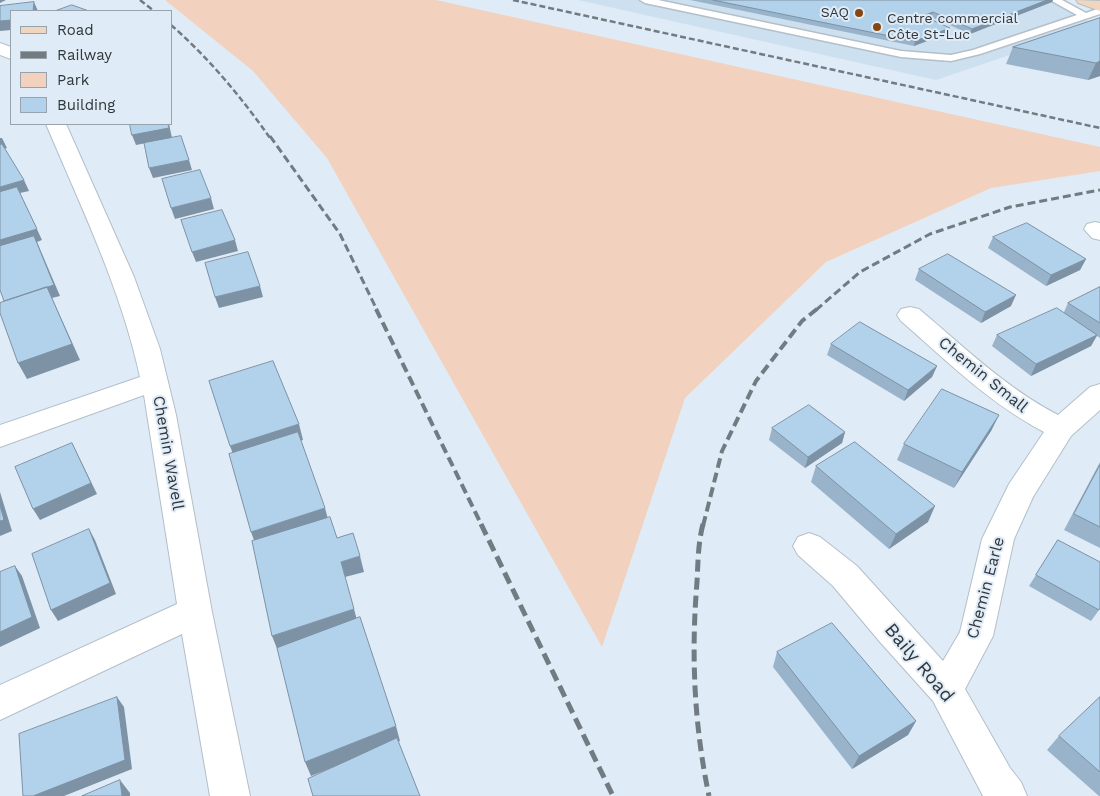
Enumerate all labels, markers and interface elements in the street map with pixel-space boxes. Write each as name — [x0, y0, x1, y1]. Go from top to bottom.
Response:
place label: SAQ — [821, 5, 849, 21]
marker: SAQ — [853, 7, 865, 19]
legend — [10, 10, 172, 125]
place label: Centre commercial Côte St-Luc — [887, 11, 1018, 44]
text: Road — [57, 21, 94, 39]
marker: Centre commercial Côte St-Luc — [871, 21, 883, 33]
text: Railway — [57, 46, 112, 64]
text: Park — [57, 71, 89, 89]
text: Building — [57, 96, 115, 114]
street label: Chemin Small — [935, 333, 1031, 417]
street label: Chemin Wavell — [148, 394, 188, 512]
street label: Chemin Earle — [963, 535, 1009, 641]
street label: Baily Road — [879, 619, 959, 707]

